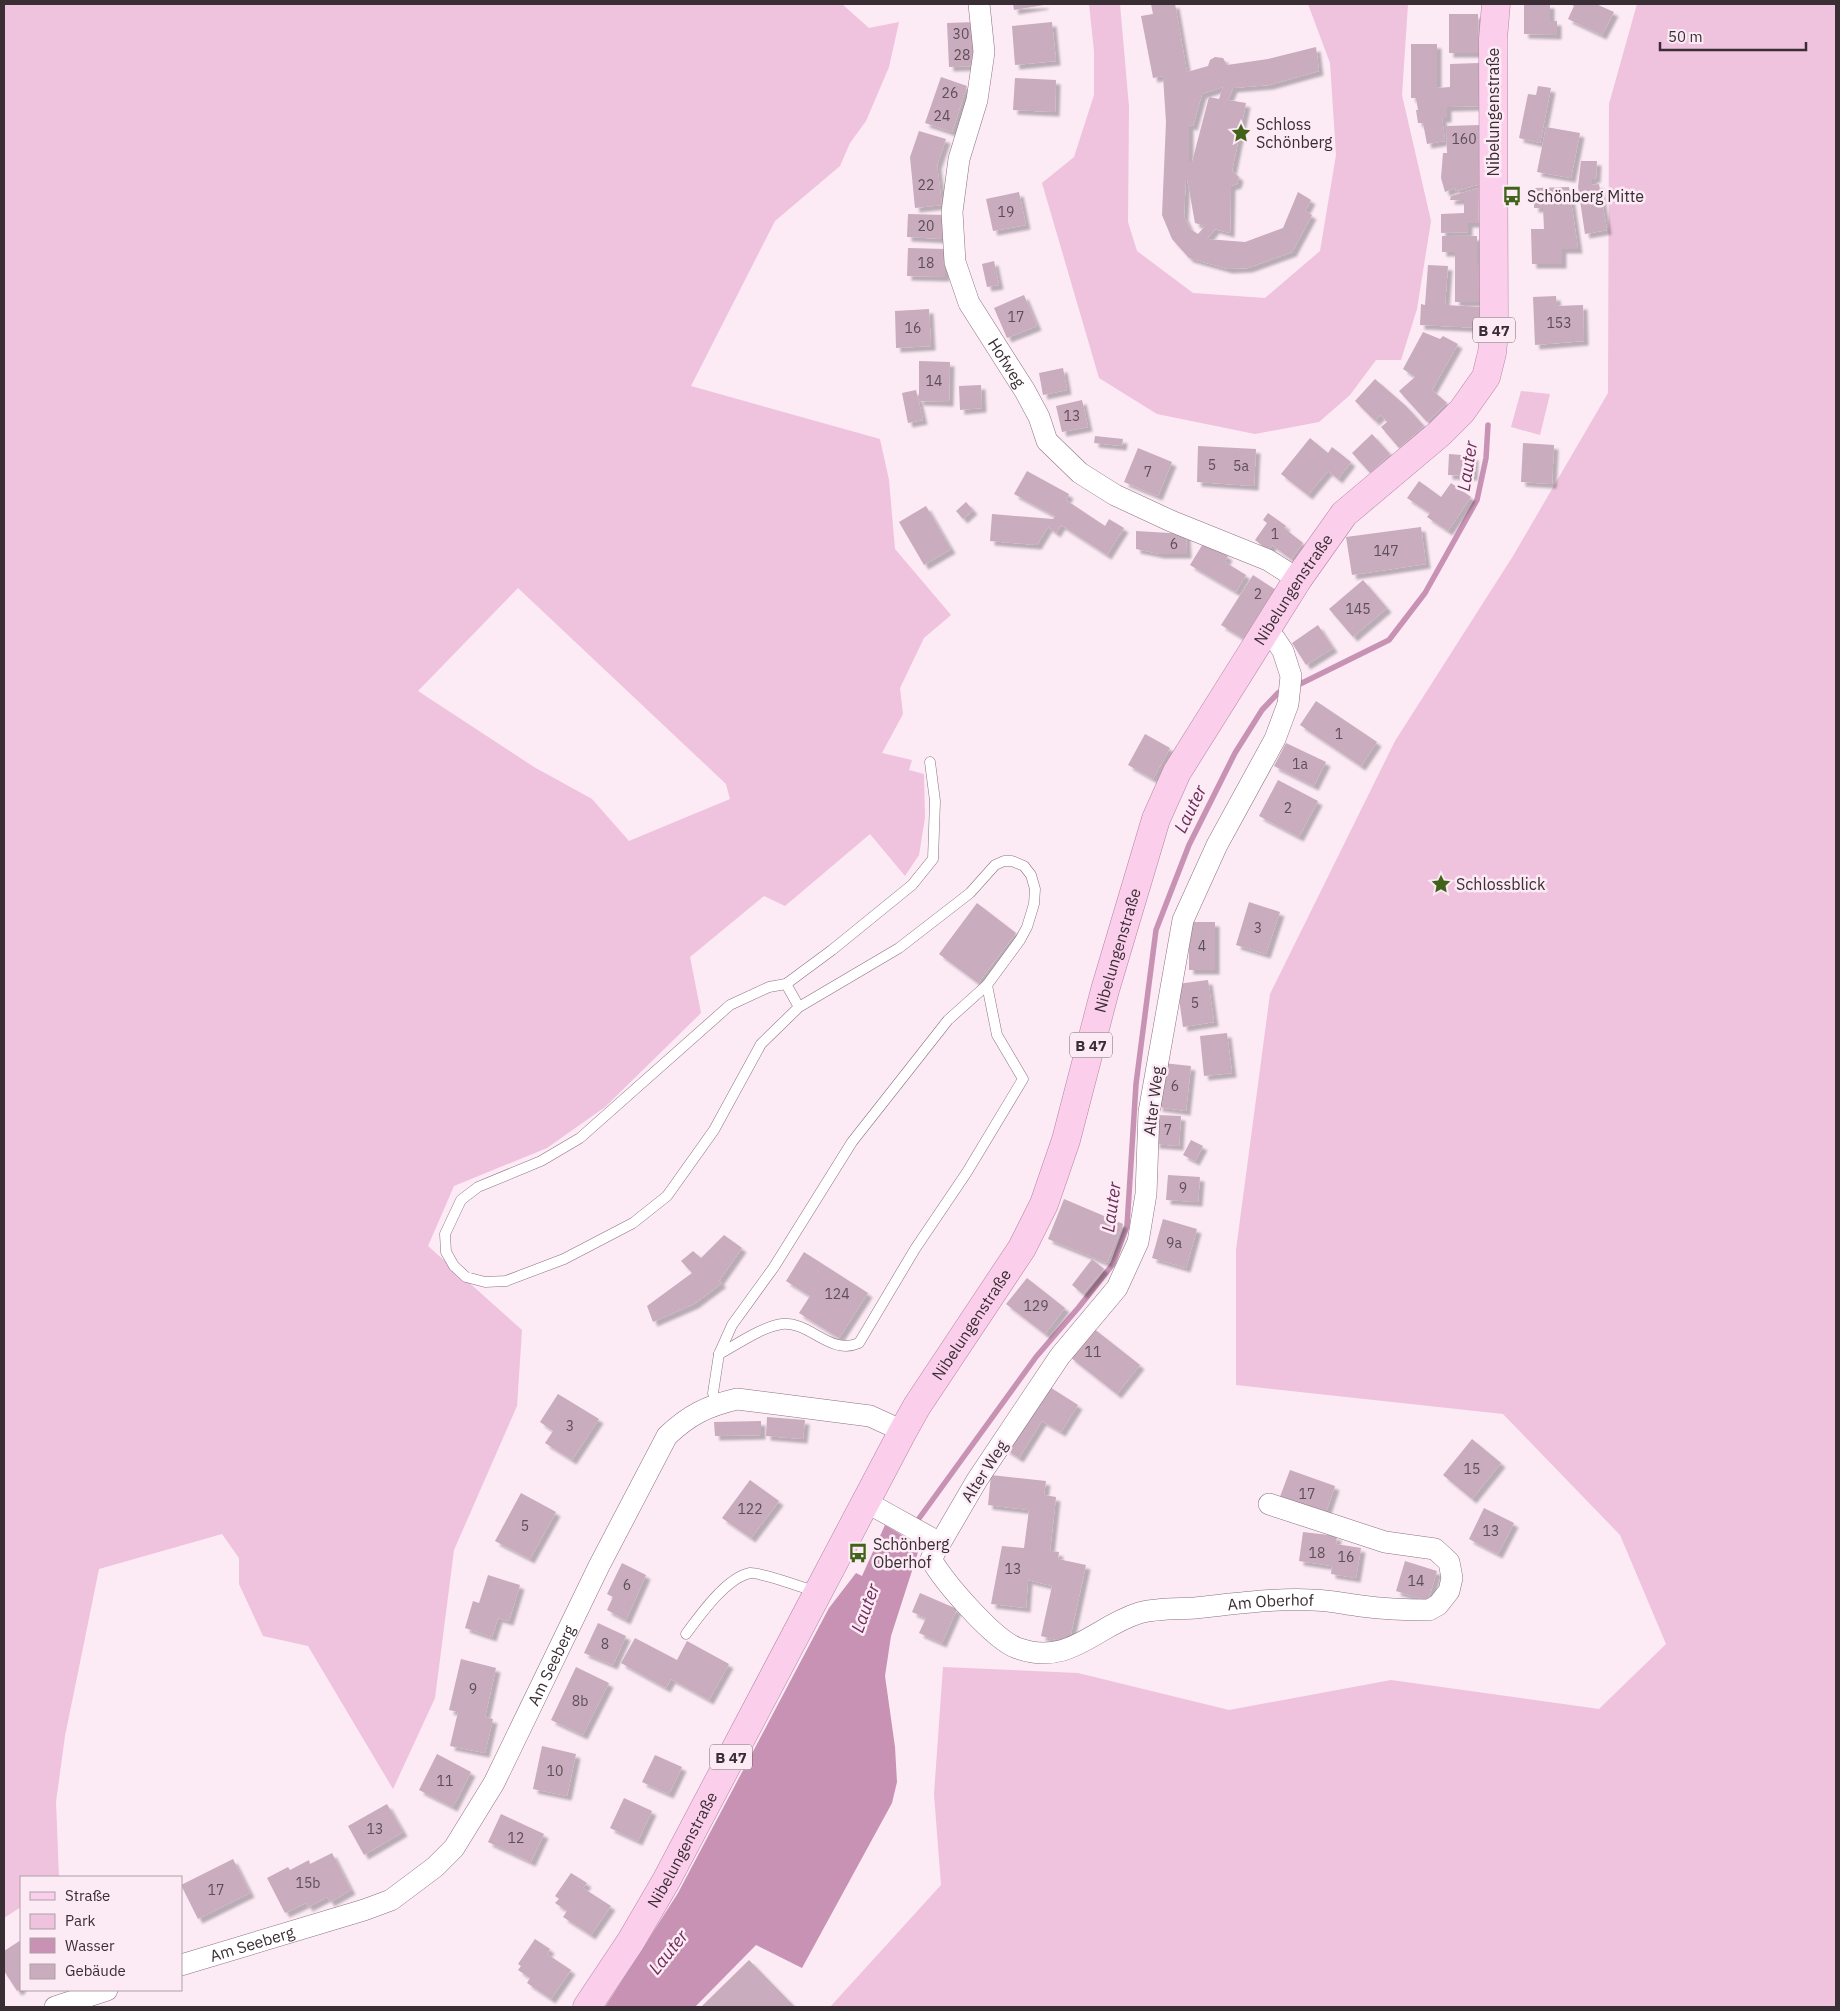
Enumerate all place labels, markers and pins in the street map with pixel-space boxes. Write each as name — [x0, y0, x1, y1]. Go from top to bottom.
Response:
place label: Schloss Schönberg — [1256, 114, 1333, 152]
place icon: Schloss Schönberg — [1230, 122, 1252, 144]
bus stop icon: Schönberg Mitte — [1501, 185, 1523, 207]
place label: Schönberg Mitte — [1527, 186, 1644, 206]
place icon: Schlossblick — [1430, 873, 1452, 895]
place label: Schlossblick — [1456, 874, 1546, 894]
place label: Schönberg Oberhof — [873, 1534, 950, 1572]
bus stop icon: Schönberg Oberhof — [847, 1542, 869, 1564]

